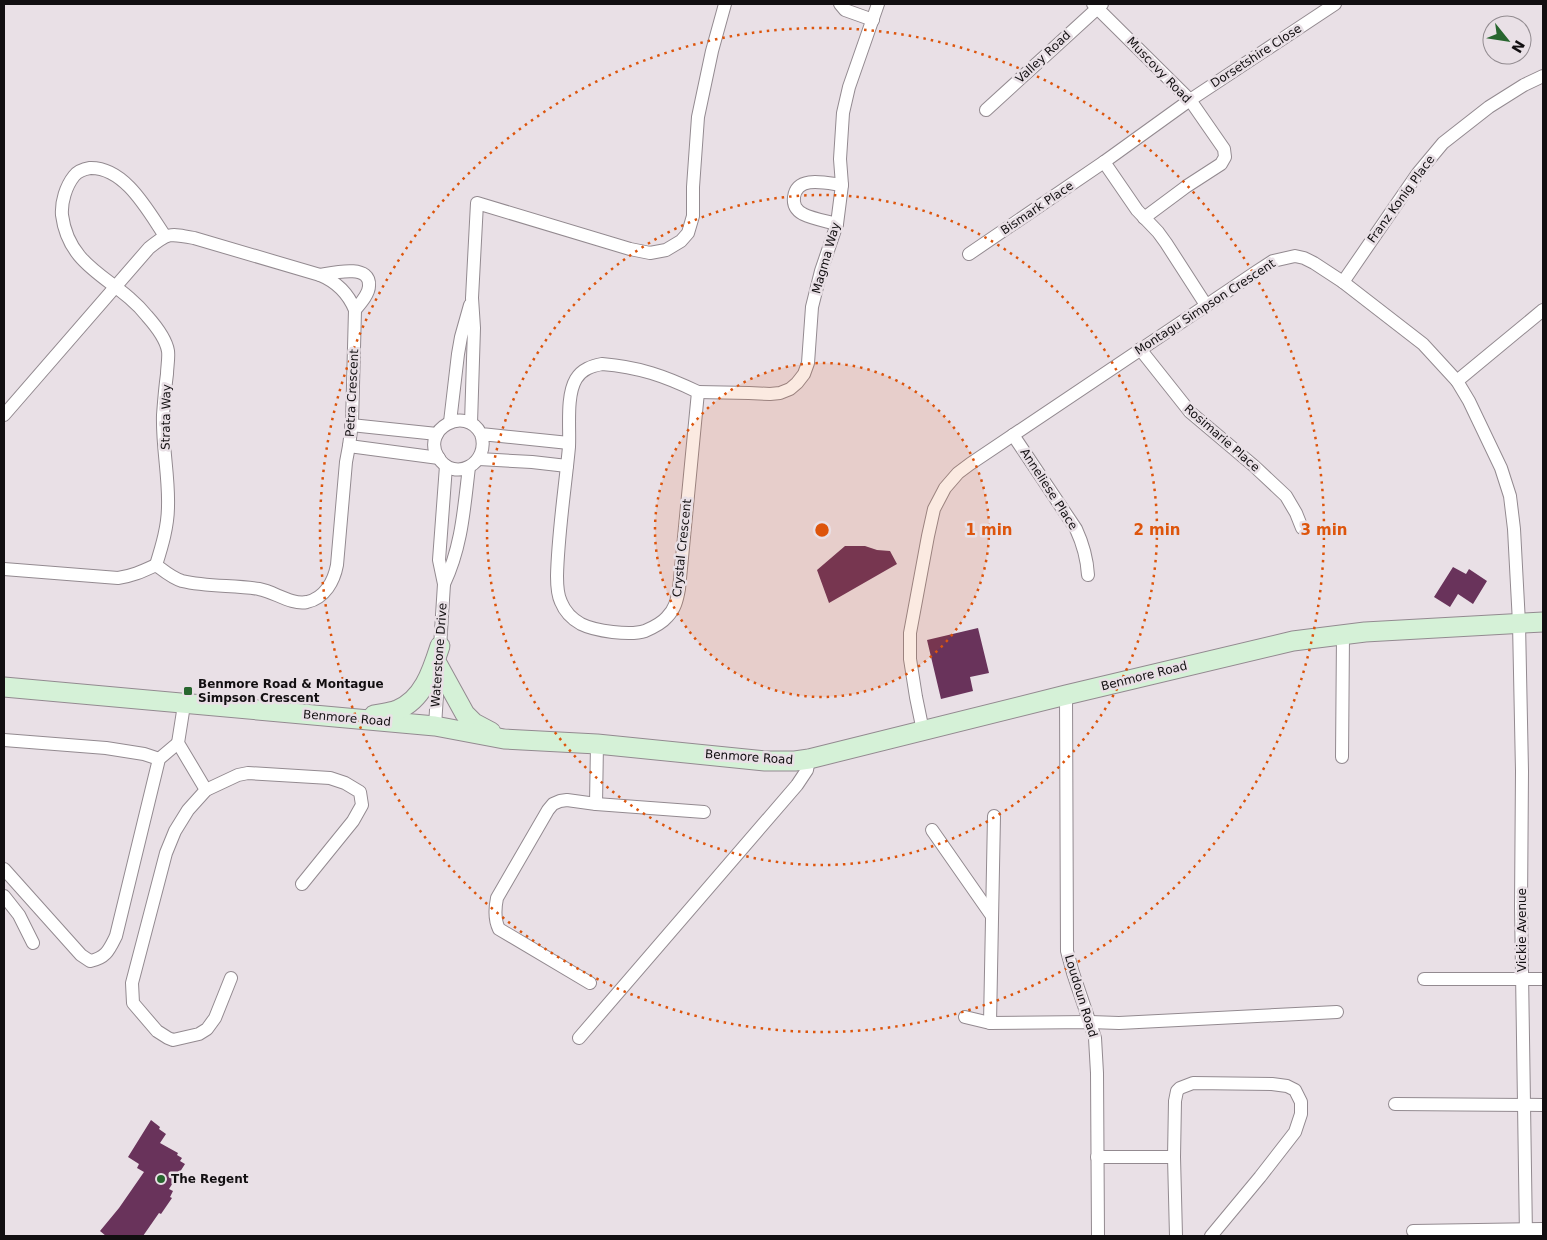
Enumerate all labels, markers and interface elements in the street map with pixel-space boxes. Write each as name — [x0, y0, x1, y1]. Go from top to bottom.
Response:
north arrow — [1482, 15, 1532, 65]
street label: Dorsetshire Close — [1208, 21, 1304, 91]
street label: Valley Road — [1013, 28, 1073, 86]
street label: Muscovy Road — [1124, 34, 1194, 106]
text: N — [1508, 37, 1528, 56]
street label: Franz Konig Place — [1364, 152, 1438, 246]
street label: Bismark Place — [998, 179, 1076, 237]
street label: Magma Way — [809, 221, 843, 295]
street label: Montagu Simpson Crescent — [1132, 256, 1278, 358]
street label: Petra Crescent — [343, 348, 361, 437]
street label: Strata Way — [158, 384, 174, 450]
street label: Rosimarie Place — [1182, 402, 1262, 474]
street label: Anneliese Place — [1017, 446, 1081, 532]
street label: Crystal Crescent — [670, 498, 694, 598]
centre of rings — [813, 521, 831, 539]
text: 1 min — [965, 521, 1013, 539]
text: 2 min — [1133, 521, 1181, 539]
text: 3 min — [1300, 521, 1348, 539]
street label: Waterstone Drive — [428, 602, 450, 708]
street label: Benmore Road — [1099, 659, 1189, 693]
place label: Benmore Road & Montague Simpson Crescent — [198, 677, 384, 705]
marker: Benmore Road & Montague Simpson Crescent — [182, 685, 194, 697]
street label: Benmore Road — [302, 707, 392, 729]
street label: Benmore Road — [705, 747, 793, 767]
street label: Vickie Avenue — [1515, 888, 1529, 972]
street label: Loudoun Road — [1062, 953, 1100, 1039]
place label: The Regent — [171, 1172, 249, 1186]
marker: The Regent — [155, 1173, 167, 1185]

